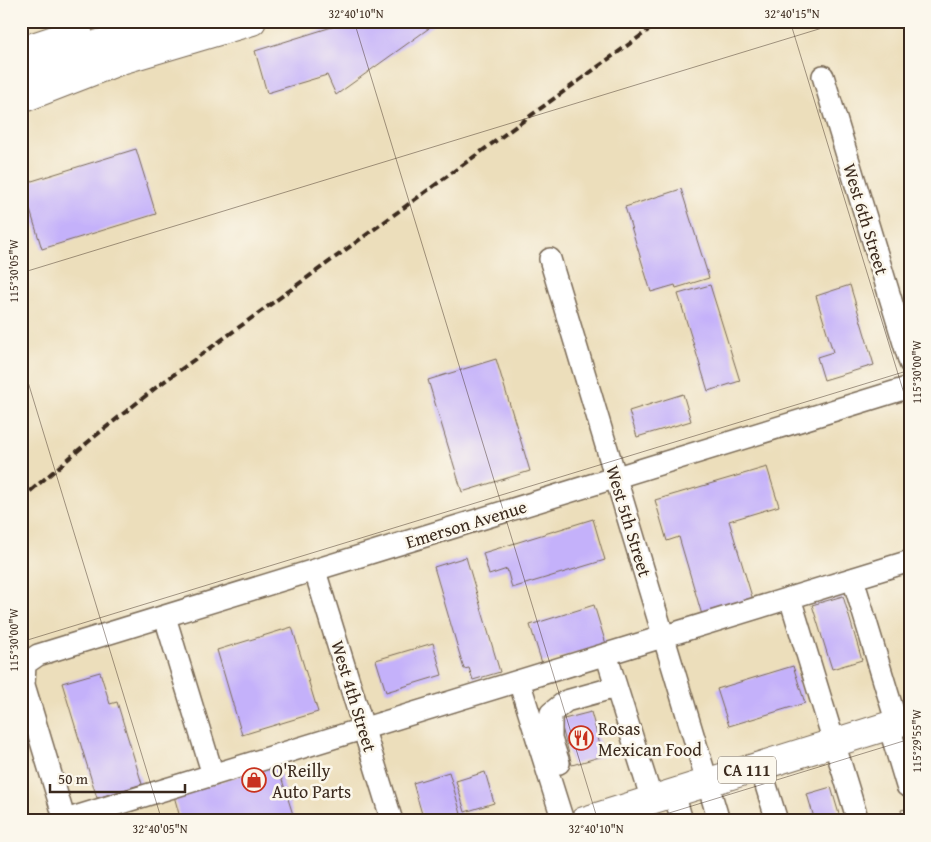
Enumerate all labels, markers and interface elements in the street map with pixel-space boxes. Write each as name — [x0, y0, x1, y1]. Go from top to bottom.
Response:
text: 32°40'10"N — [328, 5, 384, 22]
text: 32°40'15"N — [764, 5, 820, 22]
street label: West 6th Street — [836, 160, 896, 279]
text: 115°30'05"W — [5, 239, 22, 303]
text: 115°30'00"W — [908, 340, 925, 404]
street label: West 5th Street — [599, 462, 659, 581]
street label: Emerson Avenue — [402, 493, 530, 555]
text: 115°30'00"W — [5, 608, 22, 672]
street label: West 4th Street — [324, 637, 384, 756]
text: 115°29'55"W — [908, 709, 925, 773]
place label: Rosas Mexican Food — [598, 715, 702, 763]
restaurant icon: Rosas Mexican Food — [568, 725, 594, 751]
road number: CA 111 — [718, 756, 776, 784]
place label: O'Reilly Auto Parts — [272, 757, 351, 805]
scale bar — [50, 762, 185, 794]
shop icon: O'Reilly Auto Parts — [241, 767, 267, 793]
text: 50 m — [58, 768, 89, 789]
text: 32°40'05"N — [132, 820, 188, 837]
text: 32°40'10"N — [568, 820, 624, 837]

